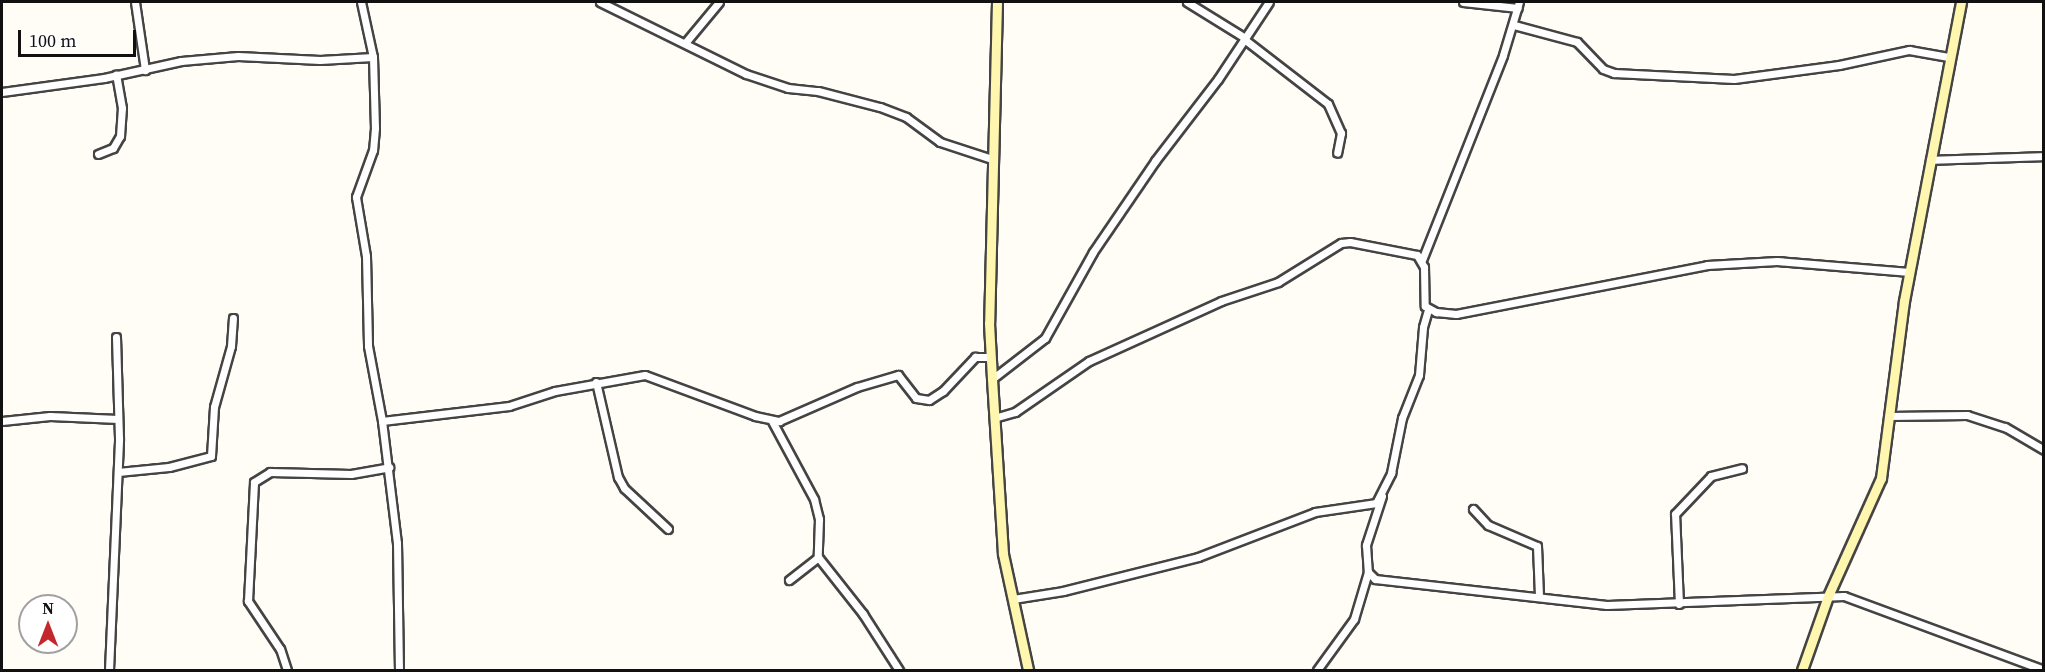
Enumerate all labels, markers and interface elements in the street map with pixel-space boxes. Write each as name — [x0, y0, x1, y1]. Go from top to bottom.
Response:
scale bar — [21, 18, 140, 56]
text: 100 m — [29, 28, 76, 53]
north arrow — [18, 594, 78, 654]
text: N — [42, 597, 54, 619]

